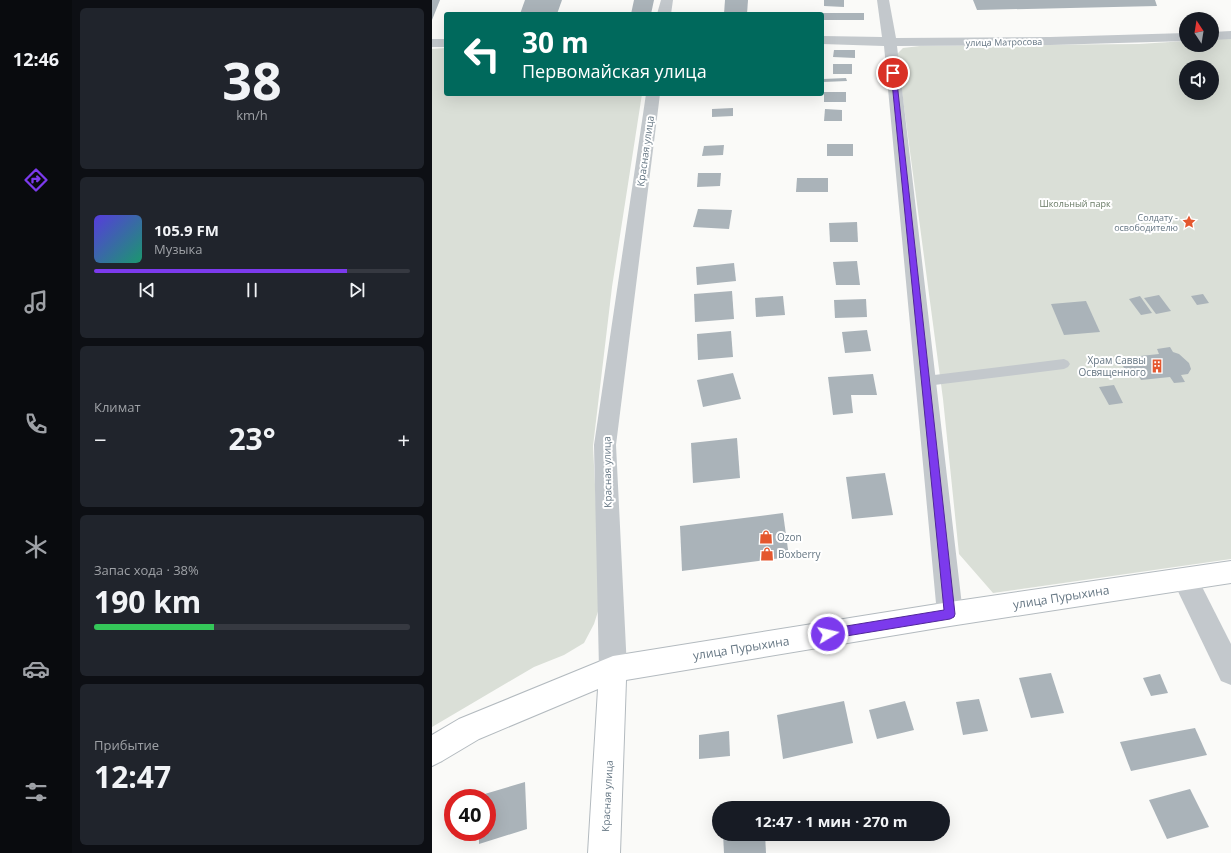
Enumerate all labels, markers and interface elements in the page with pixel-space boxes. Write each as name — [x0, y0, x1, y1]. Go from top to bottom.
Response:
north arrow — [1179, 12, 1219, 52]
map controls — [1179, 12, 1219, 100]
text: 30 m — [522, 23, 589, 61]
icon: left — [456, 28, 508, 80]
street label: улица Матросова — [966, 35, 1042, 49]
text: 38 — [222, 44, 282, 115]
text: 12:46 — [13, 47, 59, 71]
pin — [876, 56, 910, 90]
text: Первомайская улица — [522, 59, 707, 83]
button: sound — [1179, 60, 1219, 100]
icon: arrive — [882, 62, 904, 84]
text: km/h — [236, 106, 268, 124]
street label: Красная улица — [633, 115, 657, 187]
icon: directions — [22, 166, 50, 194]
park label: Школьный парк — [1039, 197, 1111, 210]
place label: Солдату - освободителю — [1114, 211, 1178, 234]
place icon: Солдату - освободителю — [1181, 214, 1197, 230]
text: 105.9 FM — [154, 220, 219, 240]
text: Музыка — [154, 240, 202, 258]
icon: previous — [136, 279, 158, 301]
icon: pause — [241, 279, 263, 301]
icon: next — [346, 279, 368, 301]
icon: music — [22, 288, 50, 316]
place label: Храм Саввы Освященного — [1079, 353, 1146, 379]
building icon: Храм Саввы Освященного — [1149, 358, 1165, 374]
text: Климат — [94, 398, 141, 416]
icon: phone — [22, 410, 50, 438]
text: 23° — [228, 418, 276, 459]
text: − — [94, 424, 107, 454]
text: + — [397, 424, 410, 454]
street label: Красная улица — [599, 436, 615, 508]
shop icon: Ozon — [758, 529, 774, 545]
place label: Ozon — [777, 530, 802, 544]
icon: climate — [22, 533, 50, 561]
shop icon: Boxberry — [759, 546, 775, 562]
place label: Boxberry — [778, 547, 822, 561]
text: Запас хода · 38% — [94, 561, 199, 579]
text: 190 km — [94, 581, 201, 622]
street label: улица Пурыхина — [1012, 581, 1110, 613]
position arrow — [807, 613, 849, 655]
street label: улица Пурыхина — [692, 632, 790, 664]
icon: car — [22, 655, 50, 683]
text: Прибытие — [94, 736, 159, 754]
text: 12:47 — [94, 756, 171, 797]
street label: Красная улица — [598, 760, 616, 832]
icon: filters — [22, 778, 50, 806]
speed limit sign: 40 — [444, 789, 496, 841]
text: 12:47 · 1 мин · 270 m — [755, 811, 907, 831]

